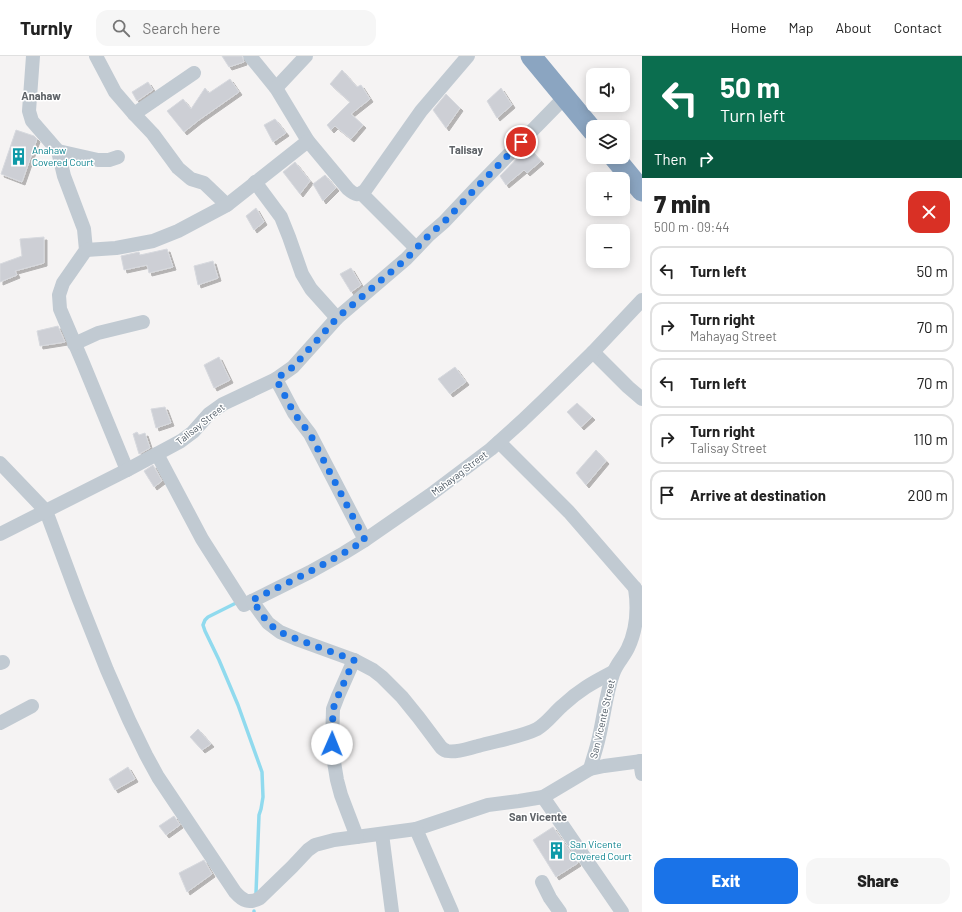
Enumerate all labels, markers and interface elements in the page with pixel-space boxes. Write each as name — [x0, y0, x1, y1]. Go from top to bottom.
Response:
search box — [96, 10, 376, 46]
text: Turnly — [20, 16, 72, 39]
icon: search — [110, 17, 132, 39]
text: Search here — [142, 19, 220, 37]
text: Home — [731, 19, 767, 36]
text: Map — [789, 19, 813, 36]
text: About — [835, 19, 872, 36]
text: Contact — [894, 19, 942, 36]
map controls — [586, 68, 630, 268]
button: sound — [586, 68, 630, 112]
text: 50 m — [720, 70, 780, 104]
icon: left — [654, 72, 706, 124]
district label: Anahaw — [21, 89, 61, 102]
text: Turn left — [720, 104, 786, 126]
button: layers — [586, 120, 630, 164]
pin — [504, 125, 538, 159]
icon: arrive — [510, 131, 532, 153]
district label: Talisay — [449, 143, 483, 156]
place label: Anahaw Covered Court — [32, 144, 94, 168]
building icon: Anahaw Covered Court — [9, 146, 29, 166]
icon: right — [695, 148, 717, 170]
text: Then — [654, 150, 687, 168]
button: + — [586, 172, 630, 216]
text: 7 min — [654, 189, 710, 218]
button: close — [908, 191, 950, 233]
text: 500 m · 09:44 — [654, 219, 730, 235]
button: − — [586, 224, 630, 268]
icon: left — [656, 260, 678, 282]
text: Turn left — [690, 262, 746, 280]
text: 50 m — [916, 262, 948, 280]
text: Turn right — [690, 310, 755, 328]
icon: right — [656, 316, 678, 338]
text: 70 m — [917, 318, 948, 336]
text: Mahayag Street — [690, 328, 777, 344]
icon: left — [656, 372, 678, 394]
text: Turn left — [690, 374, 746, 392]
text: 70 m — [917, 374, 948, 392]
street label: Talisay Street — [173, 400, 227, 447]
text: Turn right — [690, 422, 755, 440]
icon: right — [656, 428, 678, 450]
text: 110 m — [914, 430, 948, 448]
text: Talisay Street — [690, 440, 767, 456]
street label: Mahayag Street — [429, 448, 490, 498]
icon: arrive — [656, 484, 678, 506]
text: Arrive at destination — [690, 486, 826, 504]
text: 200 m — [908, 486, 948, 504]
street label: San Vicente Street — [587, 678, 617, 760]
position arrow — [311, 723, 353, 765]
district label: San Vicente — [509, 810, 567, 823]
place label: San Vicente Covered Court — [570, 838, 632, 862]
building icon: San Vicente Covered Court — [547, 840, 567, 860]
button: Exit — [654, 858, 798, 904]
button: Share — [806, 858, 950, 904]

